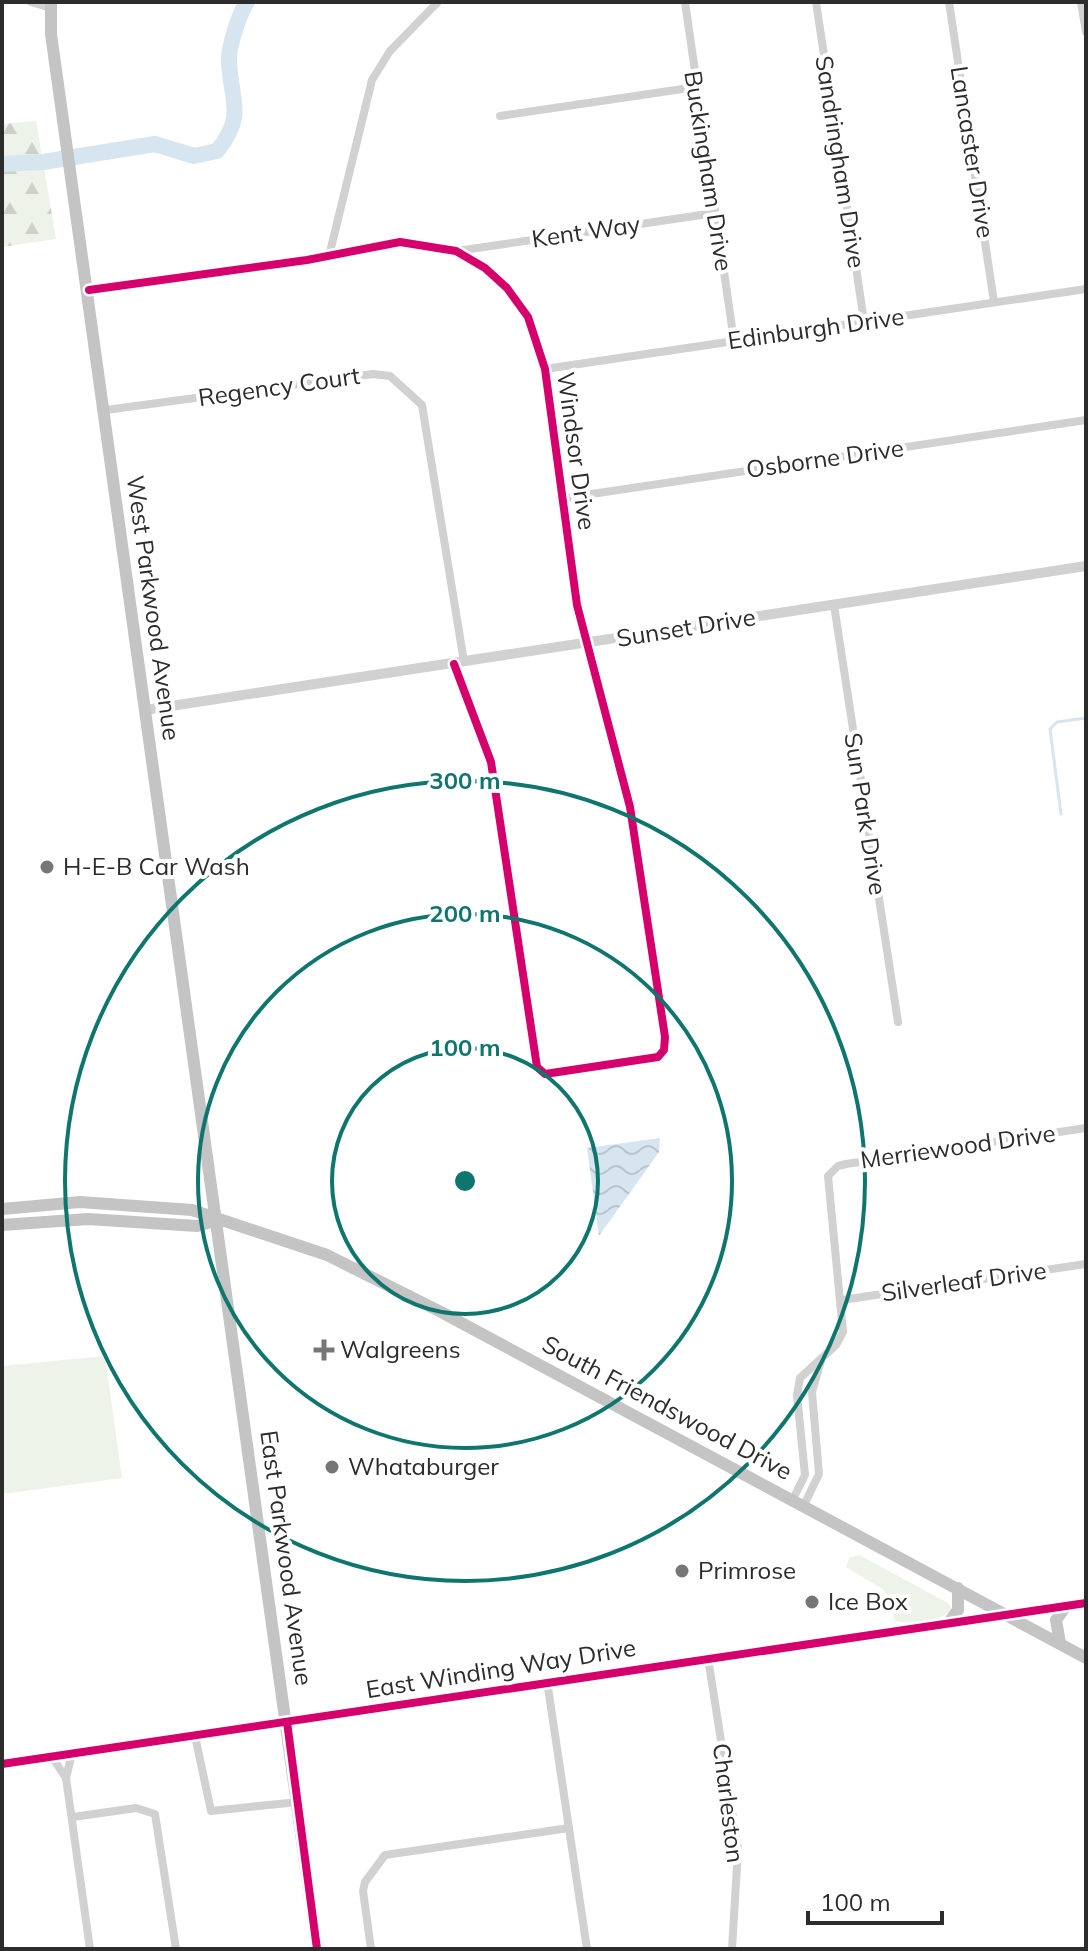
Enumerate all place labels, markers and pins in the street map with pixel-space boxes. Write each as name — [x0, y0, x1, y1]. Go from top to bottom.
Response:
place label: H-E-B Car Wash — [63, 851, 250, 881]
marker: H-E-B Car Wash — [38, 858, 56, 876]
centre of rings — [451, 1167, 479, 1195]
place label: Walgreens — [340, 1334, 461, 1364]
marker: Walgreens — [315, 1341, 333, 1359]
place label: Whataburger — [348, 1451, 499, 1481]
marker: Whataburger — [323, 1458, 341, 1476]
place label: Primrose — [698, 1555, 796, 1585]
marker: Primrose — [673, 1562, 691, 1580]
place label: Ice Box — [828, 1586, 908, 1616]
marker: Ice Box — [803, 1593, 821, 1611]

